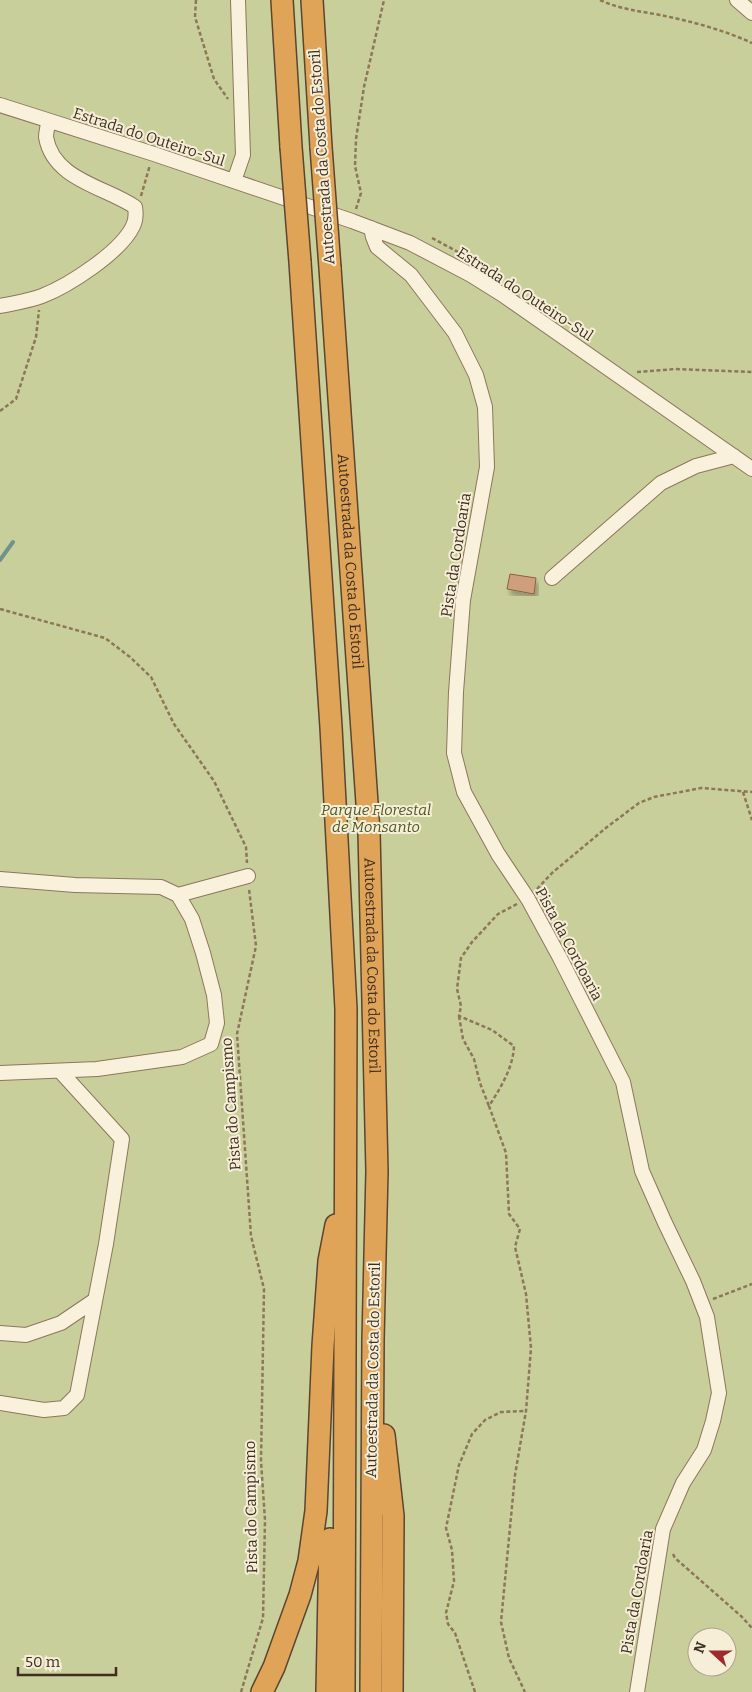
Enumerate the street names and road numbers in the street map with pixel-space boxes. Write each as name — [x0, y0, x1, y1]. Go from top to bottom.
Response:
street label: Autoestrada da Costa do Estoril — [305, 49, 339, 265]
street label: Estrada do Outeiro-Sul — [71, 104, 227, 170]
street label: Estrada do Outeiro-Sul — [454, 243, 596, 345]
street label: Autoestrada da Costa do Estoril — [334, 453, 367, 670]
street label: Pista da Cordoaria — [437, 492, 475, 618]
street label: Autoestrada da Costa do Estoril — [361, 857, 384, 1074]
street label: Pista da Cordoaria — [532, 884, 606, 1004]
street label: Pista do Campismo — [217, 1037, 245, 1171]
street label: Autoestrada da Costa do Estoril — [362, 1262, 384, 1478]
street label: Pista do Campismo — [241, 1440, 261, 1574]
street label: Pista da Cordoaria — [617, 1529, 657, 1655]

